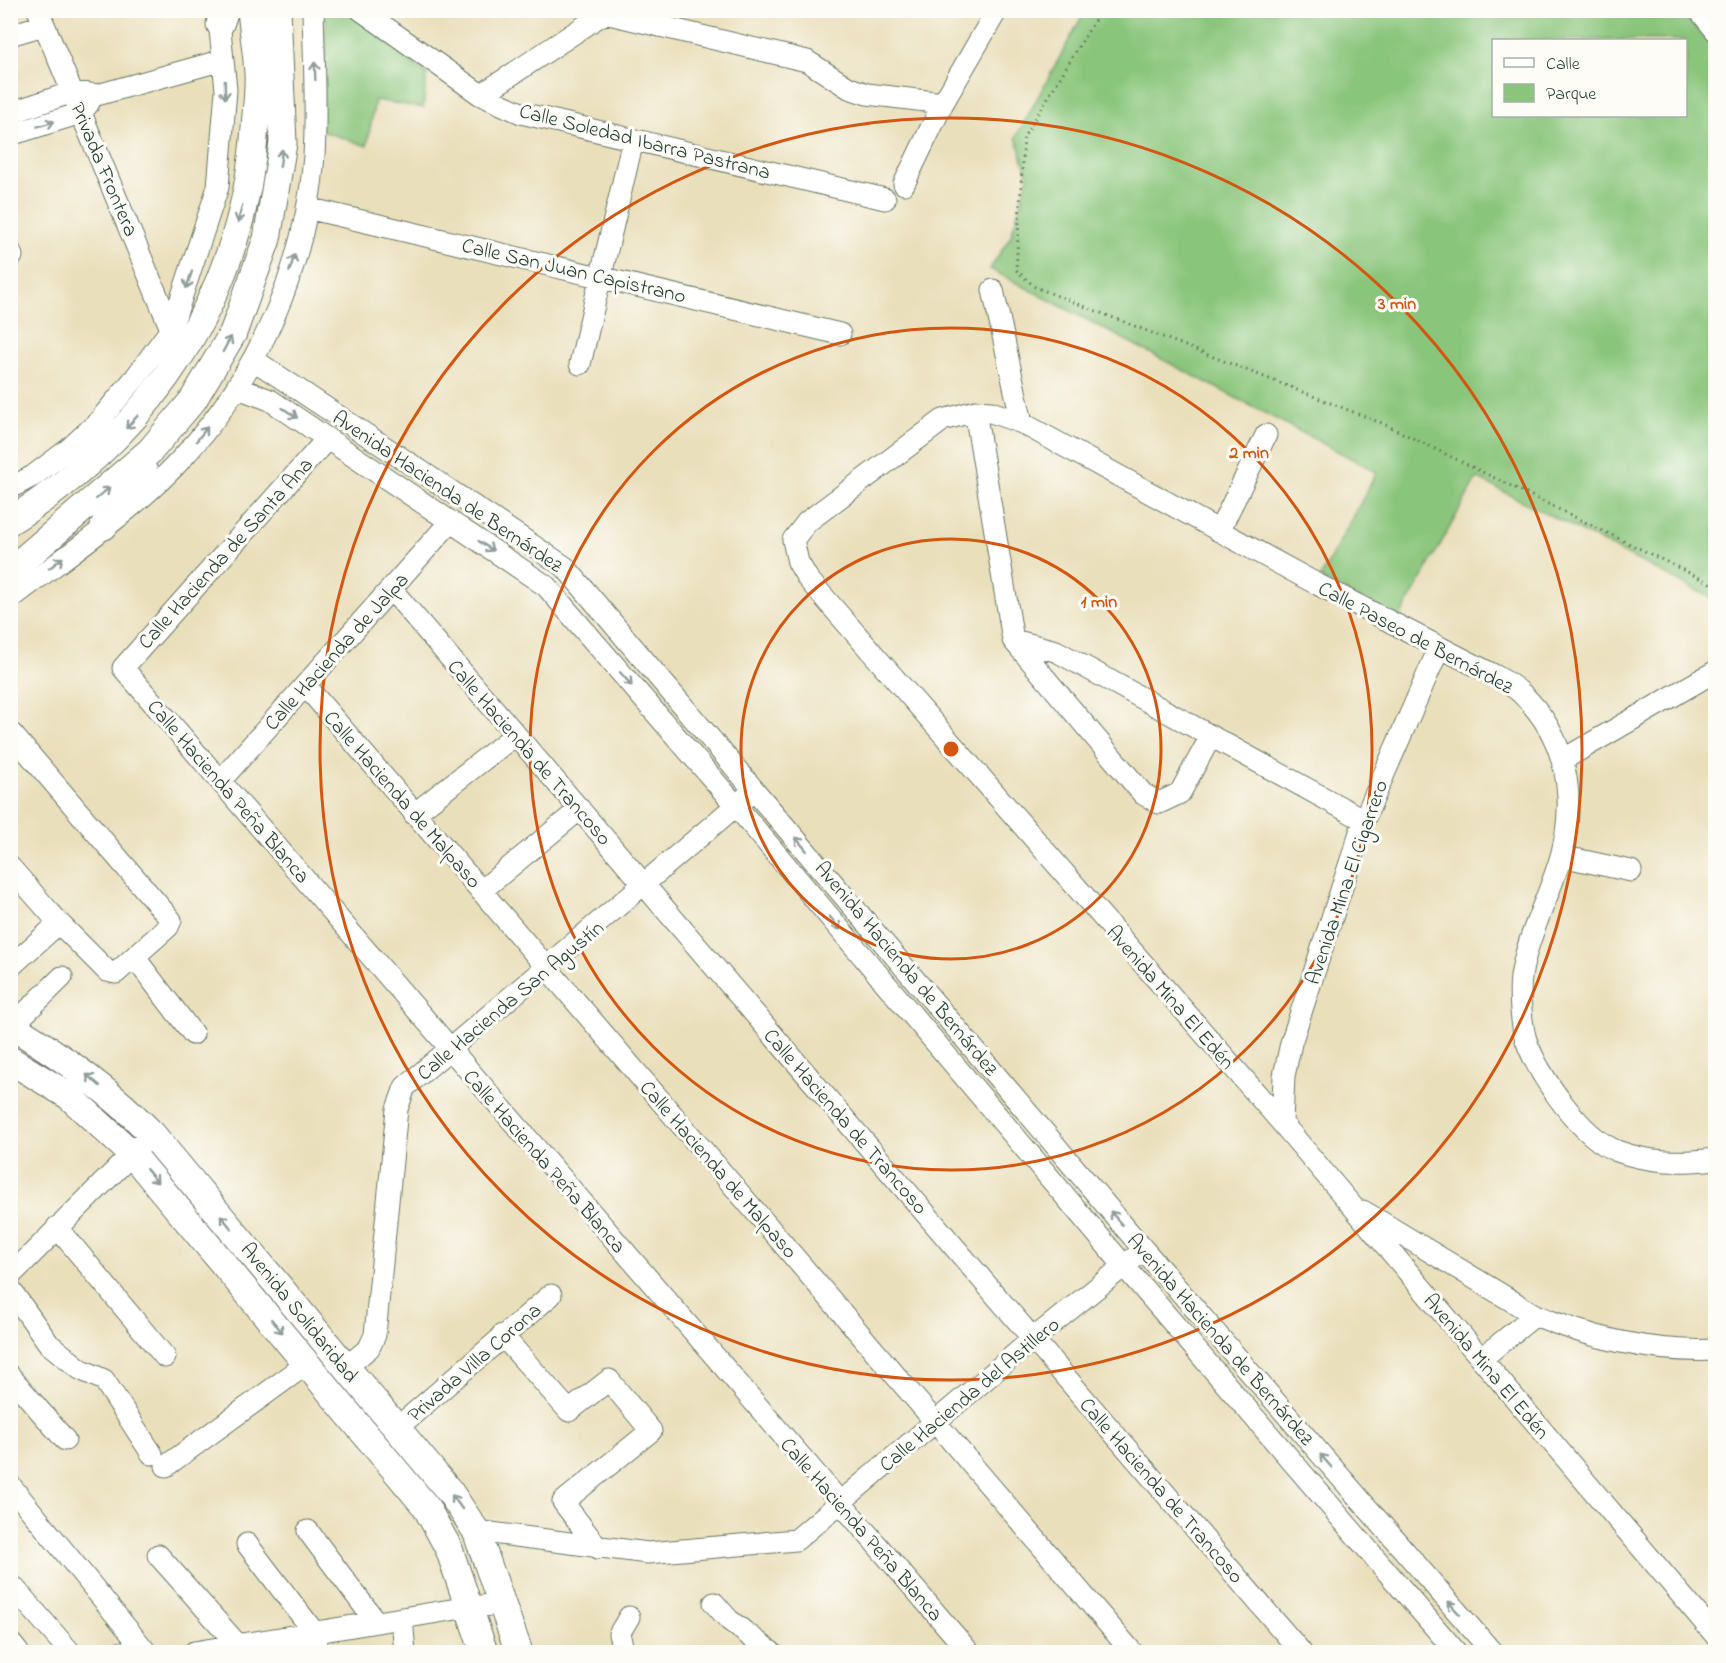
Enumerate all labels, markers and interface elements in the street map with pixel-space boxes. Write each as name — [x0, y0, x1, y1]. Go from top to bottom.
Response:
legend — [1492, 39, 1687, 117]
text: Calle — [1546, 52, 1581, 78]
one-way arrow — [309, 61, 320, 81]
one-way arrow — [220, 79, 231, 99]
text: Parque — [1546, 82, 1597, 108]
street label: Calle Soledad Ibarra Pastrana — [516, 97, 773, 189]
street label: Privada Frontera — [61, 98, 145, 241]
one-way arrow — [36, 117, 55, 128]
one-way arrow — [275, 149, 286, 168]
one-way arrow — [234, 204, 246, 223]
street label: Calle San Juan Capistrano — [459, 232, 689, 312]
one-way arrow — [287, 254, 298, 273]
one-way arrow — [182, 270, 193, 289]
text: 3 min — [1377, 292, 1416, 318]
one-way arrow — [222, 336, 233, 354]
street label: Avenida Hacienda de Bernárdez — [326, 404, 568, 581]
one-way arrow — [281, 407, 298, 419]
one-way arrow — [125, 414, 139, 429]
one-way arrow — [195, 426, 208, 442]
text: 2 min — [1228, 441, 1269, 467]
street label: Calle Hacienda de Santa Ana — [132, 452, 321, 657]
one-way arrow — [95, 486, 110, 500]
one-way arrow — [477, 540, 494, 552]
one-way arrow — [48, 557, 64, 570]
street label: Calle Hacienda de Jalpa — [258, 567, 417, 738]
street label: Calle Paseo de Bernárdez — [1312, 575, 1518, 703]
text: 1 min — [1081, 590, 1117, 616]
street label: Calle Hacienda de Trancoso — [439, 654, 618, 853]
one-way arrow — [620, 671, 633, 687]
street label: Calle Hacienda Peña Blanca — [139, 694, 316, 891]
street label: Calle Hacienda de Malpaso — [315, 704, 488, 896]
centre of rings — [941, 739, 961, 759]
street label: Avenida Mina El Cigarrero — [1299, 776, 1399, 990]
one-way arrow — [795, 836, 808, 852]
street label: Avenida Hacienda de Bernárdez — [806, 855, 1005, 1083]
street label: Calle Hacienda San Agustín — [411, 914, 613, 1090]
one-way arrow — [829, 915, 842, 931]
street label: Avenida Mina El Edén — [1098, 919, 1241, 1077]
street label: Calle Hacienda de Trancoso — [755, 1023, 934, 1222]
street label: Calle Hacienda Peña Blanca — [455, 1064, 632, 1261]
one-way arrow — [85, 1074, 101, 1087]
street label: Calle Hacienda de Malpaso — [631, 1074, 804, 1266]
one-way arrow — [145, 1168, 158, 1184]
one-way arrow — [1110, 1210, 1123, 1226]
one-way arrow — [220, 1214, 233, 1230]
street label: Avenida Hacienda de Bernárdez — [1119, 1228, 1320, 1453]
street label: Avenida Solidaridad — [232, 1237, 365, 1390]
street label: Avenida Mina El Edén — [1415, 1288, 1556, 1447]
street label: Privada Villa Corona — [402, 1297, 549, 1430]
street label: Calle Hacienda del Astillero — [873, 1311, 1067, 1480]
one-way arrow — [271, 1318, 284, 1334]
street label: Calle Hacienda de Trancoso — [1071, 1392, 1250, 1591]
street label: Calle Hacienda Peña Blanca — [772, 1432, 949, 1629]
one-way arrow — [1319, 1454, 1333, 1469]
one-way arrow — [451, 1495, 464, 1511]
one-way arrow — [1447, 1600, 1460, 1616]

